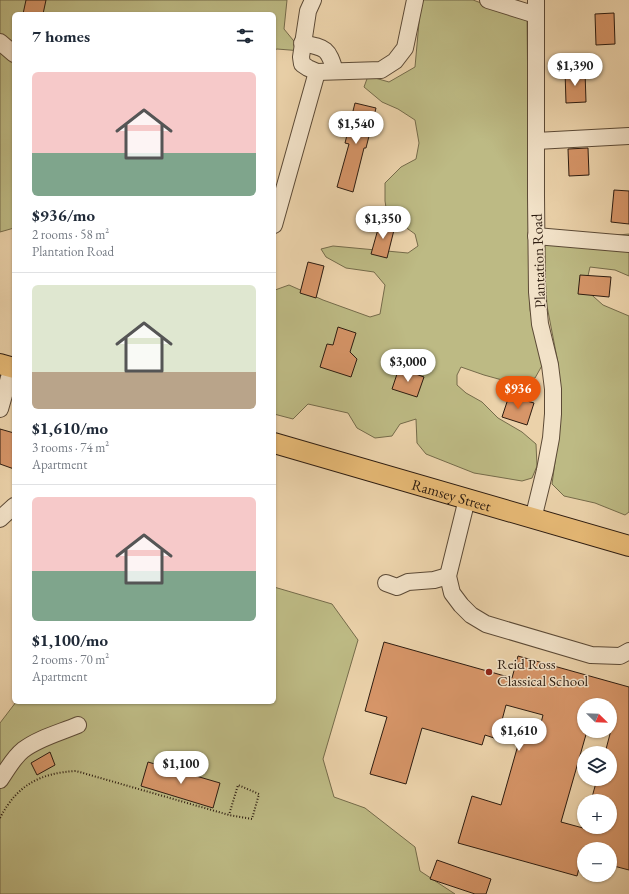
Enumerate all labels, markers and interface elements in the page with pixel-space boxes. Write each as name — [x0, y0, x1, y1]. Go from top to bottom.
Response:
text: 7 homes — [32, 25, 90, 47]
icon: filters — [234, 25, 256, 47]
pin: $1,390 — [542, 53, 608, 87]
text: $1,390 — [557, 57, 593, 74]
icon: home — [108, 98, 180, 170]
pin: $1,540 — [323, 111, 389, 145]
text: $1,540 — [338, 115, 374, 132]
text: $936/mo — [32, 204, 95, 226]
pin: $1,350 — [350, 206, 416, 240]
text: $1,350 — [365, 210, 401, 227]
street label: Plantation Road — [527, 213, 549, 309]
text: 2 rooms · 58 m² — [32, 226, 109, 243]
text: Plantation Road — [32, 243, 114, 260]
icon: home — [108, 311, 180, 383]
pin: $3,000 — [375, 349, 441, 383]
text: $3,000 — [390, 353, 426, 370]
pin: $936 — [494, 376, 542, 410]
text: $936 — [505, 380, 531, 397]
text: $1,610/mo — [32, 417, 108, 439]
text: 3 rooms · 74 m² — [32, 439, 109, 456]
text: Apartment — [32, 456, 87, 473]
street label: Ramsey Street — [410, 474, 494, 515]
icon: home — [108, 523, 180, 595]
text: $1,100/mo — [32, 629, 108, 651]
text: 2 rooms · 70 m² — [32, 651, 109, 668]
place label: Reid Ross Classical School — [497, 654, 588, 690]
marker: Reid Ross Classical School — [484, 667, 494, 677]
text: Apartment — [32, 668, 87, 685]
north arrow — [577, 698, 617, 738]
map controls — [577, 698, 617, 882]
pin: $1,610 — [486, 718, 552, 752]
text: $1,610 — [501, 722, 537, 739]
button: layers — [577, 746, 617, 786]
pin: $1,100 — [148, 751, 214, 785]
text: $1,100 — [163, 755, 199, 772]
button: + — [577, 794, 617, 834]
button: − — [577, 842, 617, 882]

